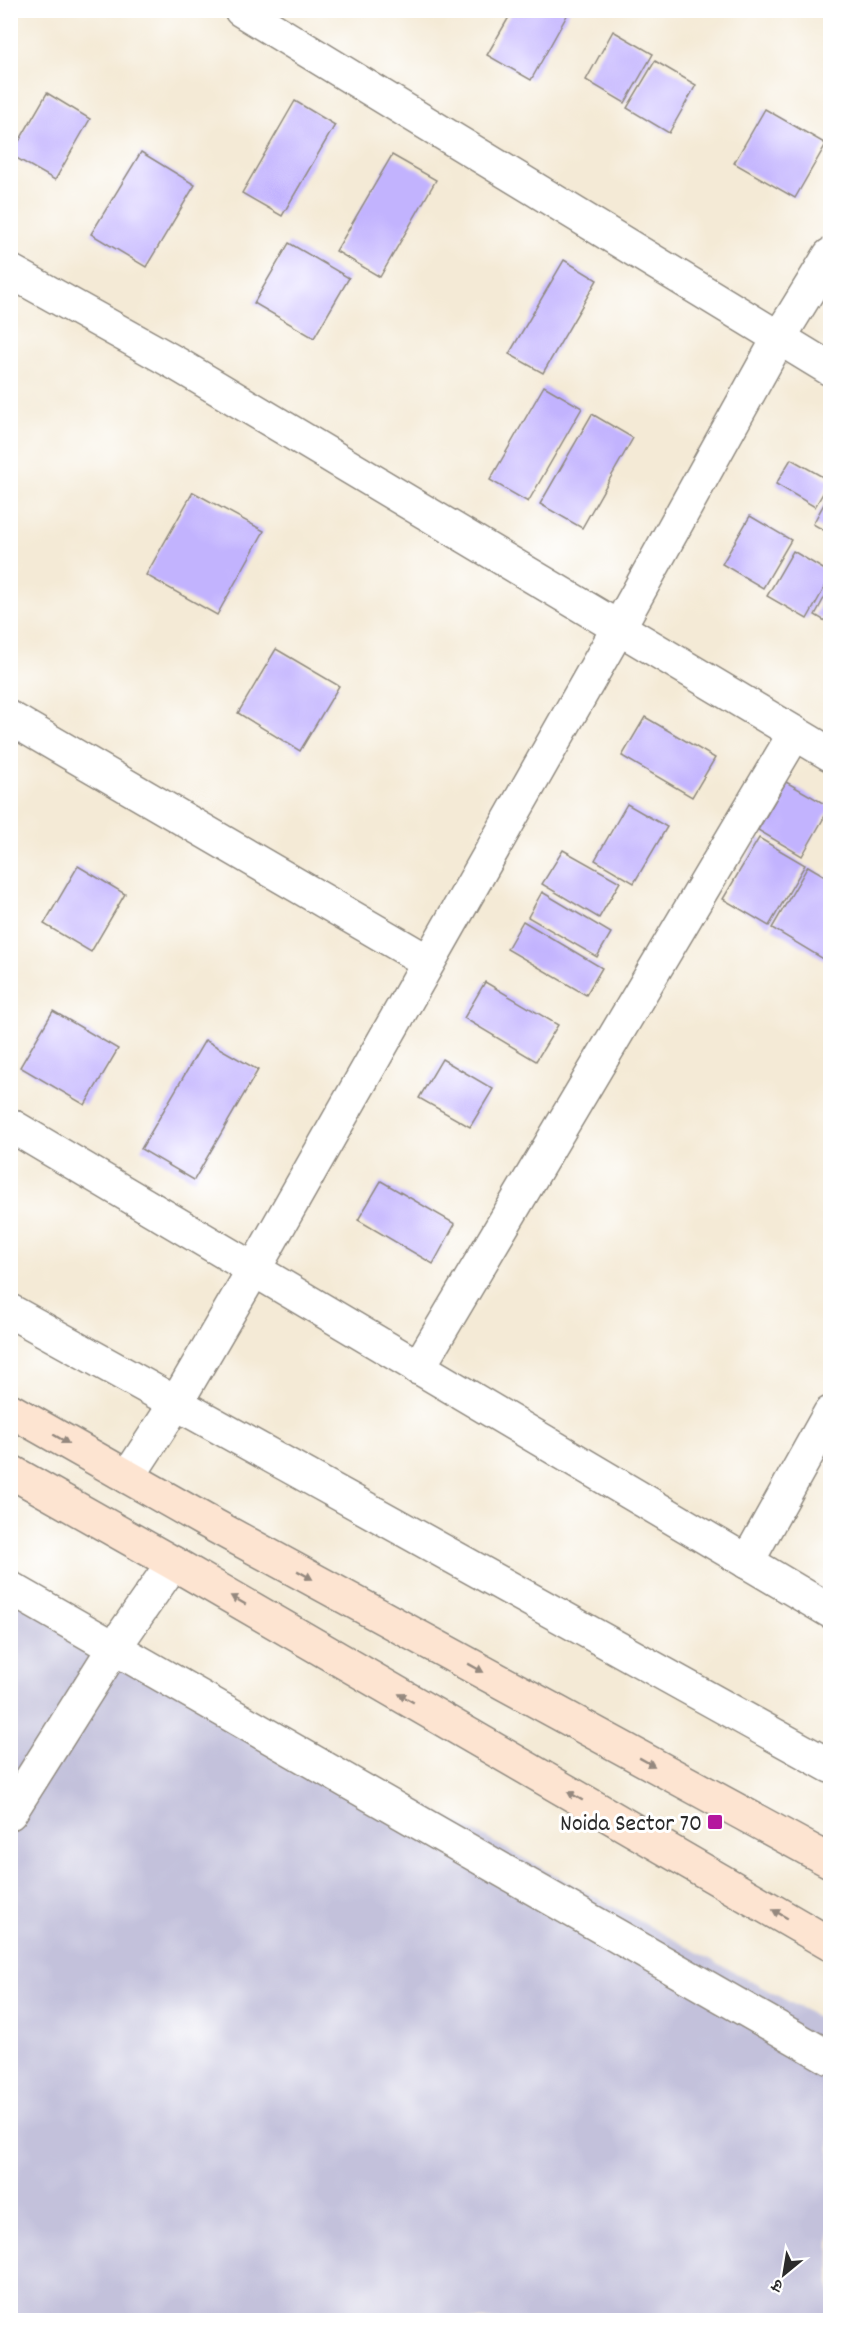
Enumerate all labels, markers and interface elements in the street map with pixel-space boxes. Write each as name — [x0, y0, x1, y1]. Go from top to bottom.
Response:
one-way arrow — [53, 1434, 70, 1444]
one-way arrow — [297, 1570, 314, 1580]
one-way arrow — [229, 1595, 246, 1605]
one-way arrow — [468, 1663, 485, 1673]
one-way arrow — [398, 1692, 414, 1703]
one-way arrow — [639, 1757, 656, 1767]
one-way arrow — [567, 1790, 583, 1801]
place label: Noida Sector 70 — [560, 1808, 702, 1842]
marker: Noida Sector 70 — [706, 1813, 724, 1831]
one-way arrow — [772, 1909, 788, 1920]
north arrow — [754, 2244, 814, 2304]
text: उ — [767, 2272, 788, 2298]

